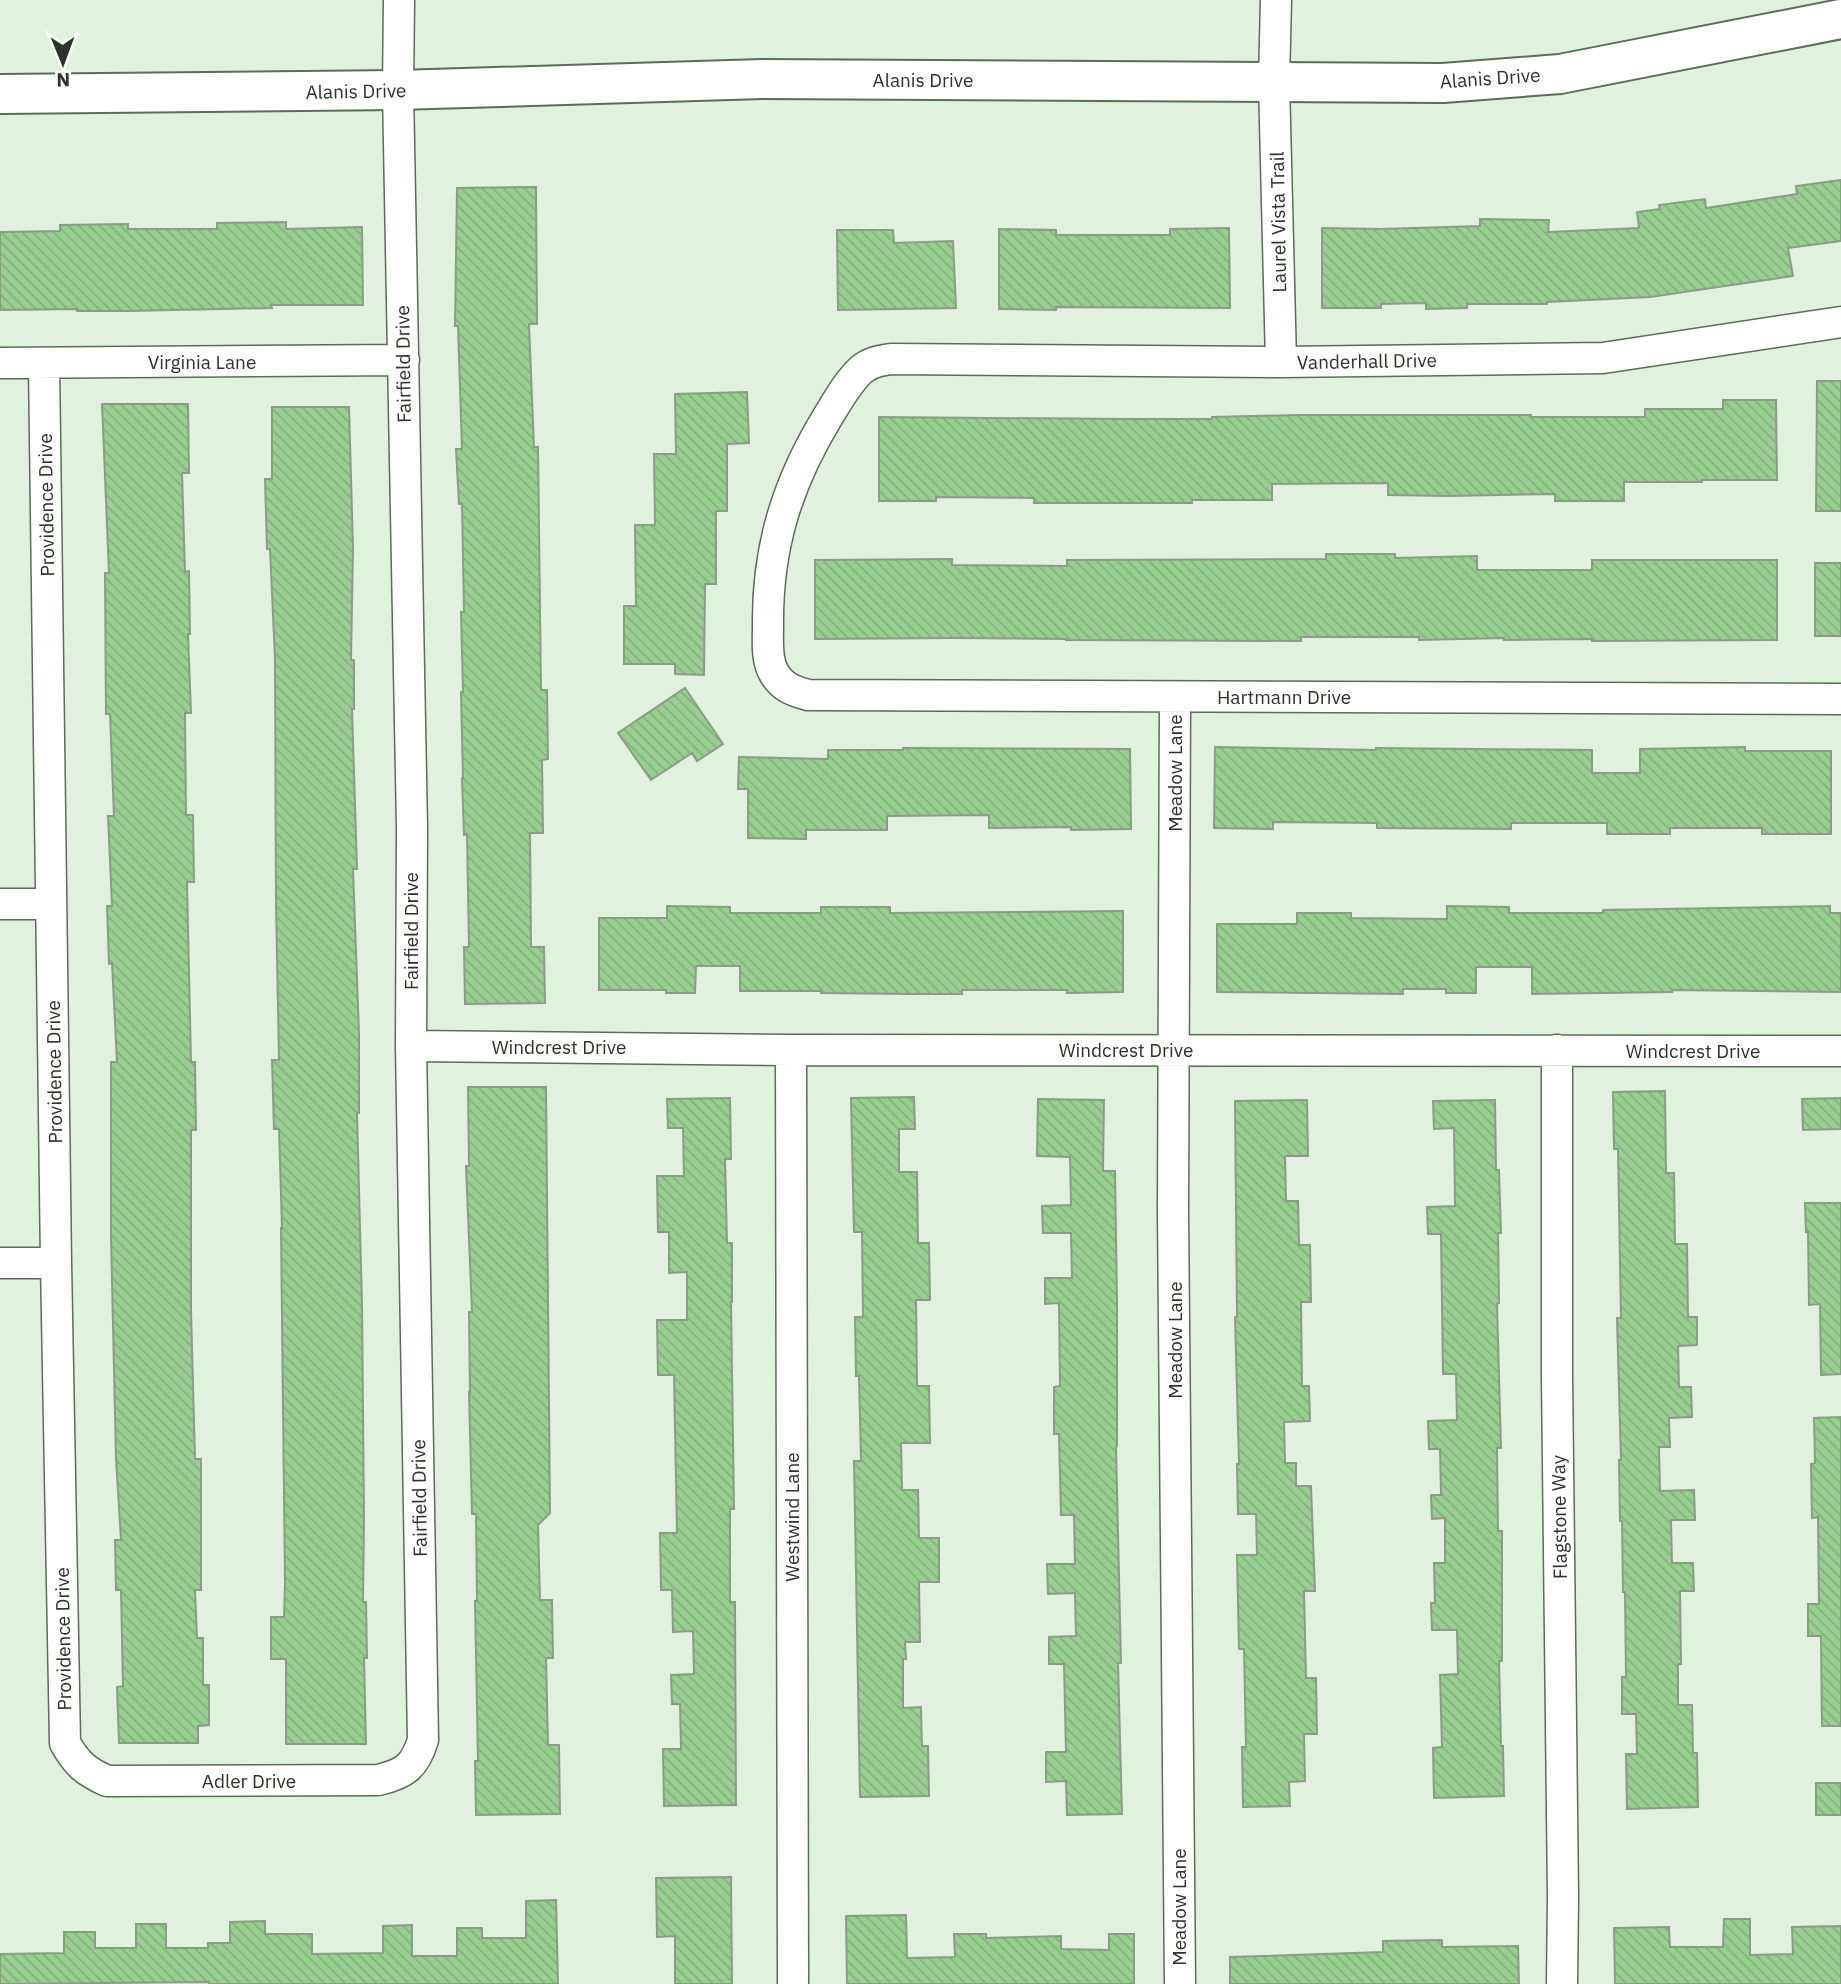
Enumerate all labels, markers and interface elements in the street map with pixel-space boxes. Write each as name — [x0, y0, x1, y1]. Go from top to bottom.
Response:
north arrow — [28, 28, 98, 98]
street label: Alanis Drive — [1439, 63, 1541, 93]
text: N — [56, 68, 70, 92]
street label: Alanis Drive — [873, 68, 973, 92]
street label: Alanis Drive — [305, 78, 407, 104]
street label: Laurel Vista Trail — [1265, 151, 1291, 293]
street label: Fairfield Drive — [390, 305, 416, 423]
street label: Vanderhall Drive — [1297, 348, 1437, 374]
street label: Virginia Lane — [148, 350, 256, 374]
street label: Providence Drive — [33, 433, 59, 577]
street label: Hartmann Drive — [1217, 685, 1351, 709]
street label: Meadow Lane — [1163, 714, 1187, 832]
street label: Fairfield Drive — [399, 872, 423, 990]
street label: Providence Drive — [41, 1000, 67, 1144]
street label: Windcrest Drive — [492, 1035, 626, 1059]
street label: Windcrest Drive — [1059, 1038, 1193, 1062]
street label: Windcrest Drive — [1626, 1039, 1760, 1063]
street label: Meadow Lane — [1163, 1281, 1187, 1399]
street label: Fairfield Drive — [406, 1439, 432, 1557]
street label: Westwind Lane — [780, 1452, 804, 1582]
street label: Flagstone Way — [1546, 1454, 1572, 1579]
street label: Providence Drive — [50, 1567, 76, 1711]
street label: Adler Drive — [202, 1769, 296, 1793]
street label: Meadow Lane — [1167, 1848, 1191, 1966]

